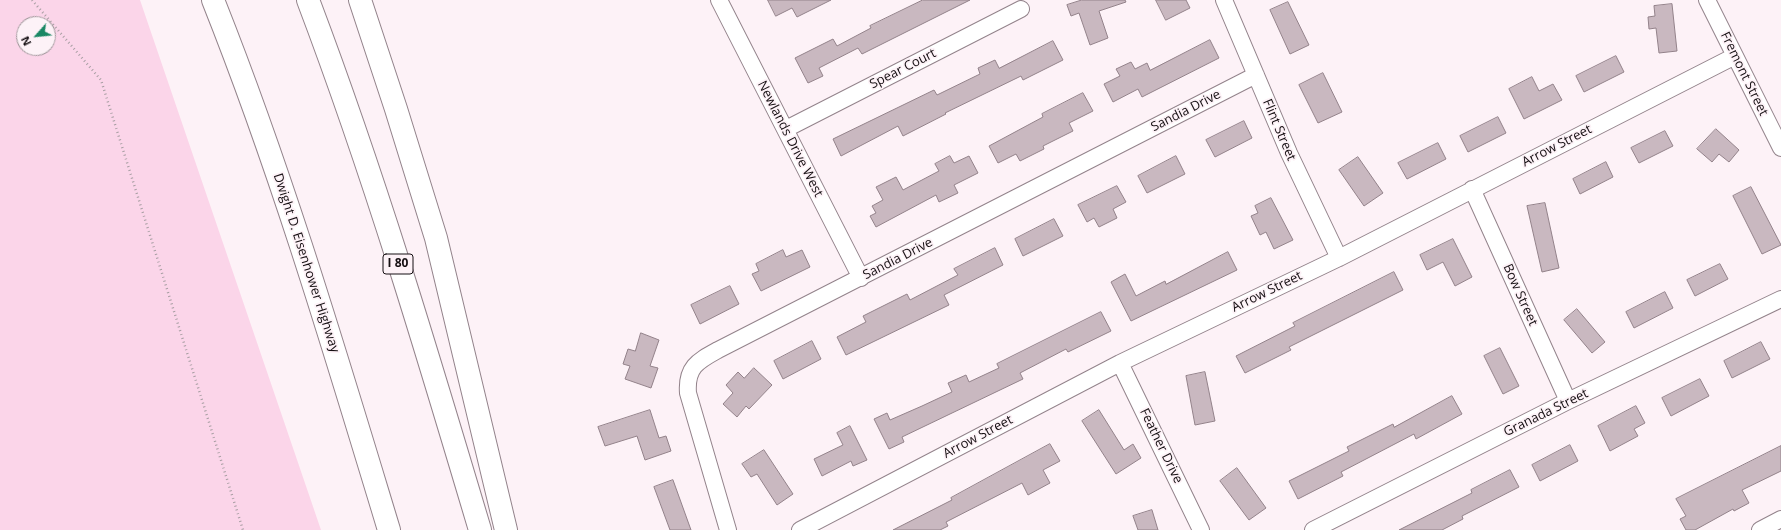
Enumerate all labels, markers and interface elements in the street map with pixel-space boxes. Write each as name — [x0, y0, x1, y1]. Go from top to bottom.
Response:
north arrow — [16, 16, 56, 56]
street label: Fremont Street — [1717, 29, 1771, 119]
text: N — [17, 34, 34, 49]
street label: Spear Court — [867, 46, 939, 92]
street label: Newlands Drive West — [754, 78, 826, 200]
street label: Sandia Drive — [1149, 87, 1223, 135]
street label: Flint Street — [1259, 97, 1299, 163]
street label: Arrow Street — [1519, 122, 1595, 170]
street label: Dwight D. Eisenhower Highway — [270, 171, 342, 355]
street label: Sandia Drive — [861, 235, 935, 283]
road number: I 80 — [383, 254, 413, 274]
street label: Bow Street — [1499, 262, 1541, 328]
street label: Arrow Street — [1229, 268, 1305, 316]
street label: Granada Street — [1501, 386, 1591, 440]
street label: Feather Drive — [1136, 406, 1186, 486]
street label: Arrow Street — [941, 412, 1015, 462]

